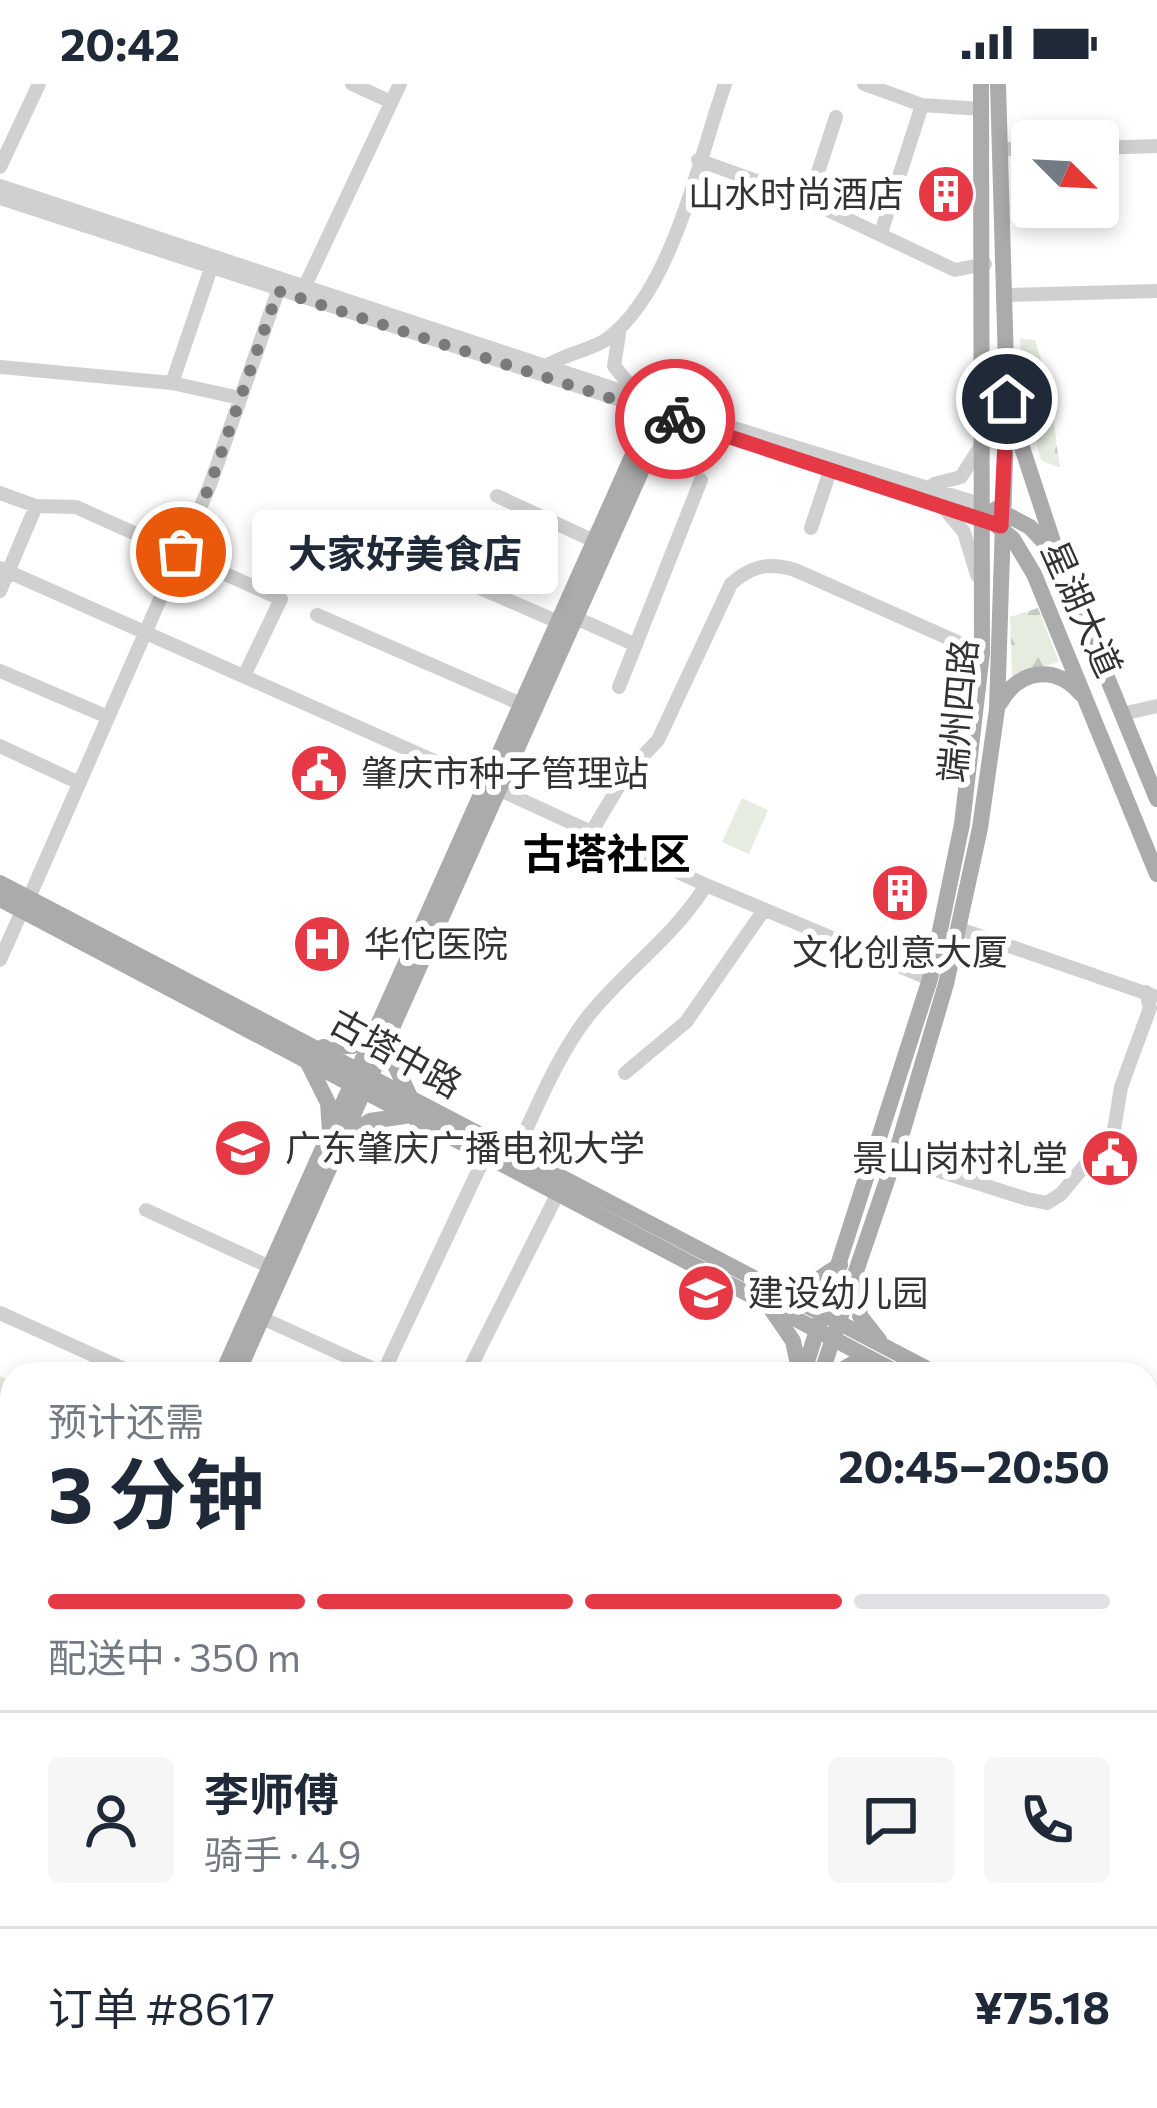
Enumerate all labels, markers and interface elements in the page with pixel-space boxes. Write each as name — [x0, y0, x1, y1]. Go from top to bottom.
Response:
text: 20:42 — [60, 15, 180, 70]
north arrow — [1011, 120, 1119, 228]
map controls — [1011, 120, 1119, 228]
building icon: 山水时尚酒店 — [915, 163, 977, 225]
place label: 山水时尚酒店 — [688, 170, 904, 214]
pin — [956, 348, 1058, 450]
courier — [615, 359, 735, 479]
icon: home — [974, 366, 1040, 432]
icon: bike — [642, 386, 708, 452]
pin — [130, 501, 232, 603]
callout: 大家好美食店 — [253, 510, 559, 594]
icon: bag — [148, 519, 214, 585]
text: 大家好美食店 — [288, 528, 522, 576]
street label: 星湖大道 — [1034, 533, 1133, 683]
street label: 端州四路 — [928, 637, 984, 784]
public building icon: 肇庆市种子管理站 — [288, 742, 350, 804]
place label: 肇庆市种子管理站 — [361, 749, 649, 793]
district label: 古塔社区 — [523, 826, 691, 878]
building icon: 文化创意大厦 — [869, 862, 931, 924]
hospital icon: 华佗医院 — [291, 913, 353, 975]
place label: 华佗医院 — [364, 920, 508, 964]
place label: 文化创意大厦 — [792, 928, 1008, 972]
street label: 古塔中路 — [323, 997, 471, 1105]
school or university icon: 广东肇庆广播电视大学 — [212, 1117, 274, 1179]
place label: 广东肇庆广播电视大学 — [285, 1124, 645, 1168]
public building icon: 景山岗村礼堂 — [1079, 1127, 1141, 1189]
place label: 景山岗村礼堂 — [852, 1134, 1068, 1178]
school or university icon: 建设幼儿园 — [675, 1262, 737, 1324]
place label: 建设幼儿园 — [748, 1269, 928, 1313]
text: 预计还需 — [48, 1396, 204, 1444]
text: 20:45–20:50 — [838, 1437, 1110, 1492]
text: 3 分钟 — [48, 1444, 264, 1539]
text: 配送中 · 350 m — [48, 1632, 301, 1680]
button: person — [48, 1757, 174, 1883]
button: chat — [828, 1757, 954, 1883]
button: phone — [984, 1757, 1110, 1883]
text: 李师傅 — [204, 1765, 339, 1820]
text: 骑手 · 4.9 — [204, 1829, 361, 1877]
text: ¥75.18 — [974, 1978, 1110, 2033]
text: 订单 #8617 — [48, 1979, 275, 2034]

